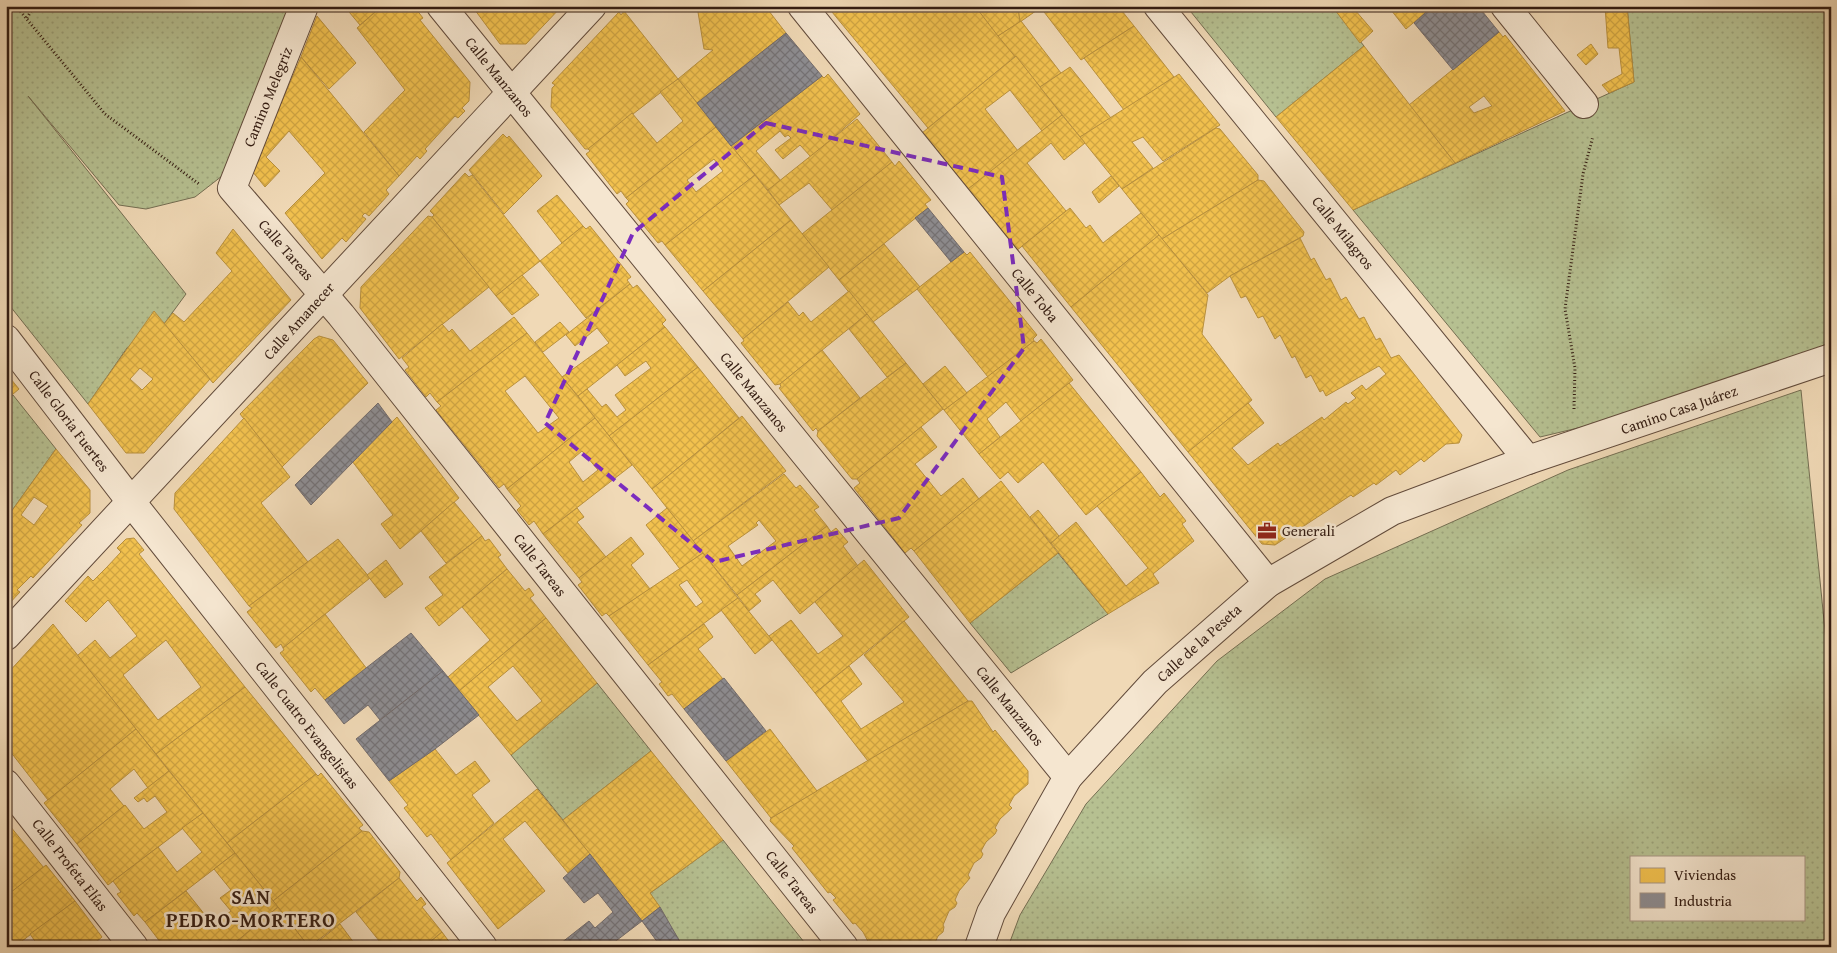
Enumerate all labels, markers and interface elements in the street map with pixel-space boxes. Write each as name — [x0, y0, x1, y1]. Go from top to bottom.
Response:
street label: Calle Manzanos — [461, 32, 538, 121]
street label: Camino Melegriz — [238, 43, 297, 150]
street label: Calle Milagros — [1307, 192, 1380, 274]
street label: Calle Tareas — [254, 214, 319, 285]
street label: Calle Toba — [1007, 263, 1064, 326]
street label: Calle Amanecer — [258, 277, 339, 364]
street label: Calle Manzanos — [716, 347, 793, 436]
street label: Calle Gloria Fuertes — [24, 365, 115, 476]
street label: Camino Casa Juárez — [1618, 380, 1740, 439]
office icon: Generali — [1256, 520, 1278, 542]
place label: Generali — [1282, 520, 1335, 541]
street label: Calle Tareas — [509, 529, 572, 601]
street label: Calle de la Peseta — [1152, 599, 1246, 686]
street label: Calle Cuatro Evangelistas — [251, 656, 364, 793]
street label: Calle Manzanos — [972, 661, 1049, 750]
street label: Calle Profeta Elías — [28, 814, 113, 915]
street label: Calle Tareas — [761, 846, 824, 918]
legend — [1630, 856, 1804, 920]
text: Viviendas — [1674, 864, 1736, 885]
district label: SAN PEDRO-MORTERO — [166, 882, 336, 934]
text: Industria — [1674, 890, 1732, 911]

